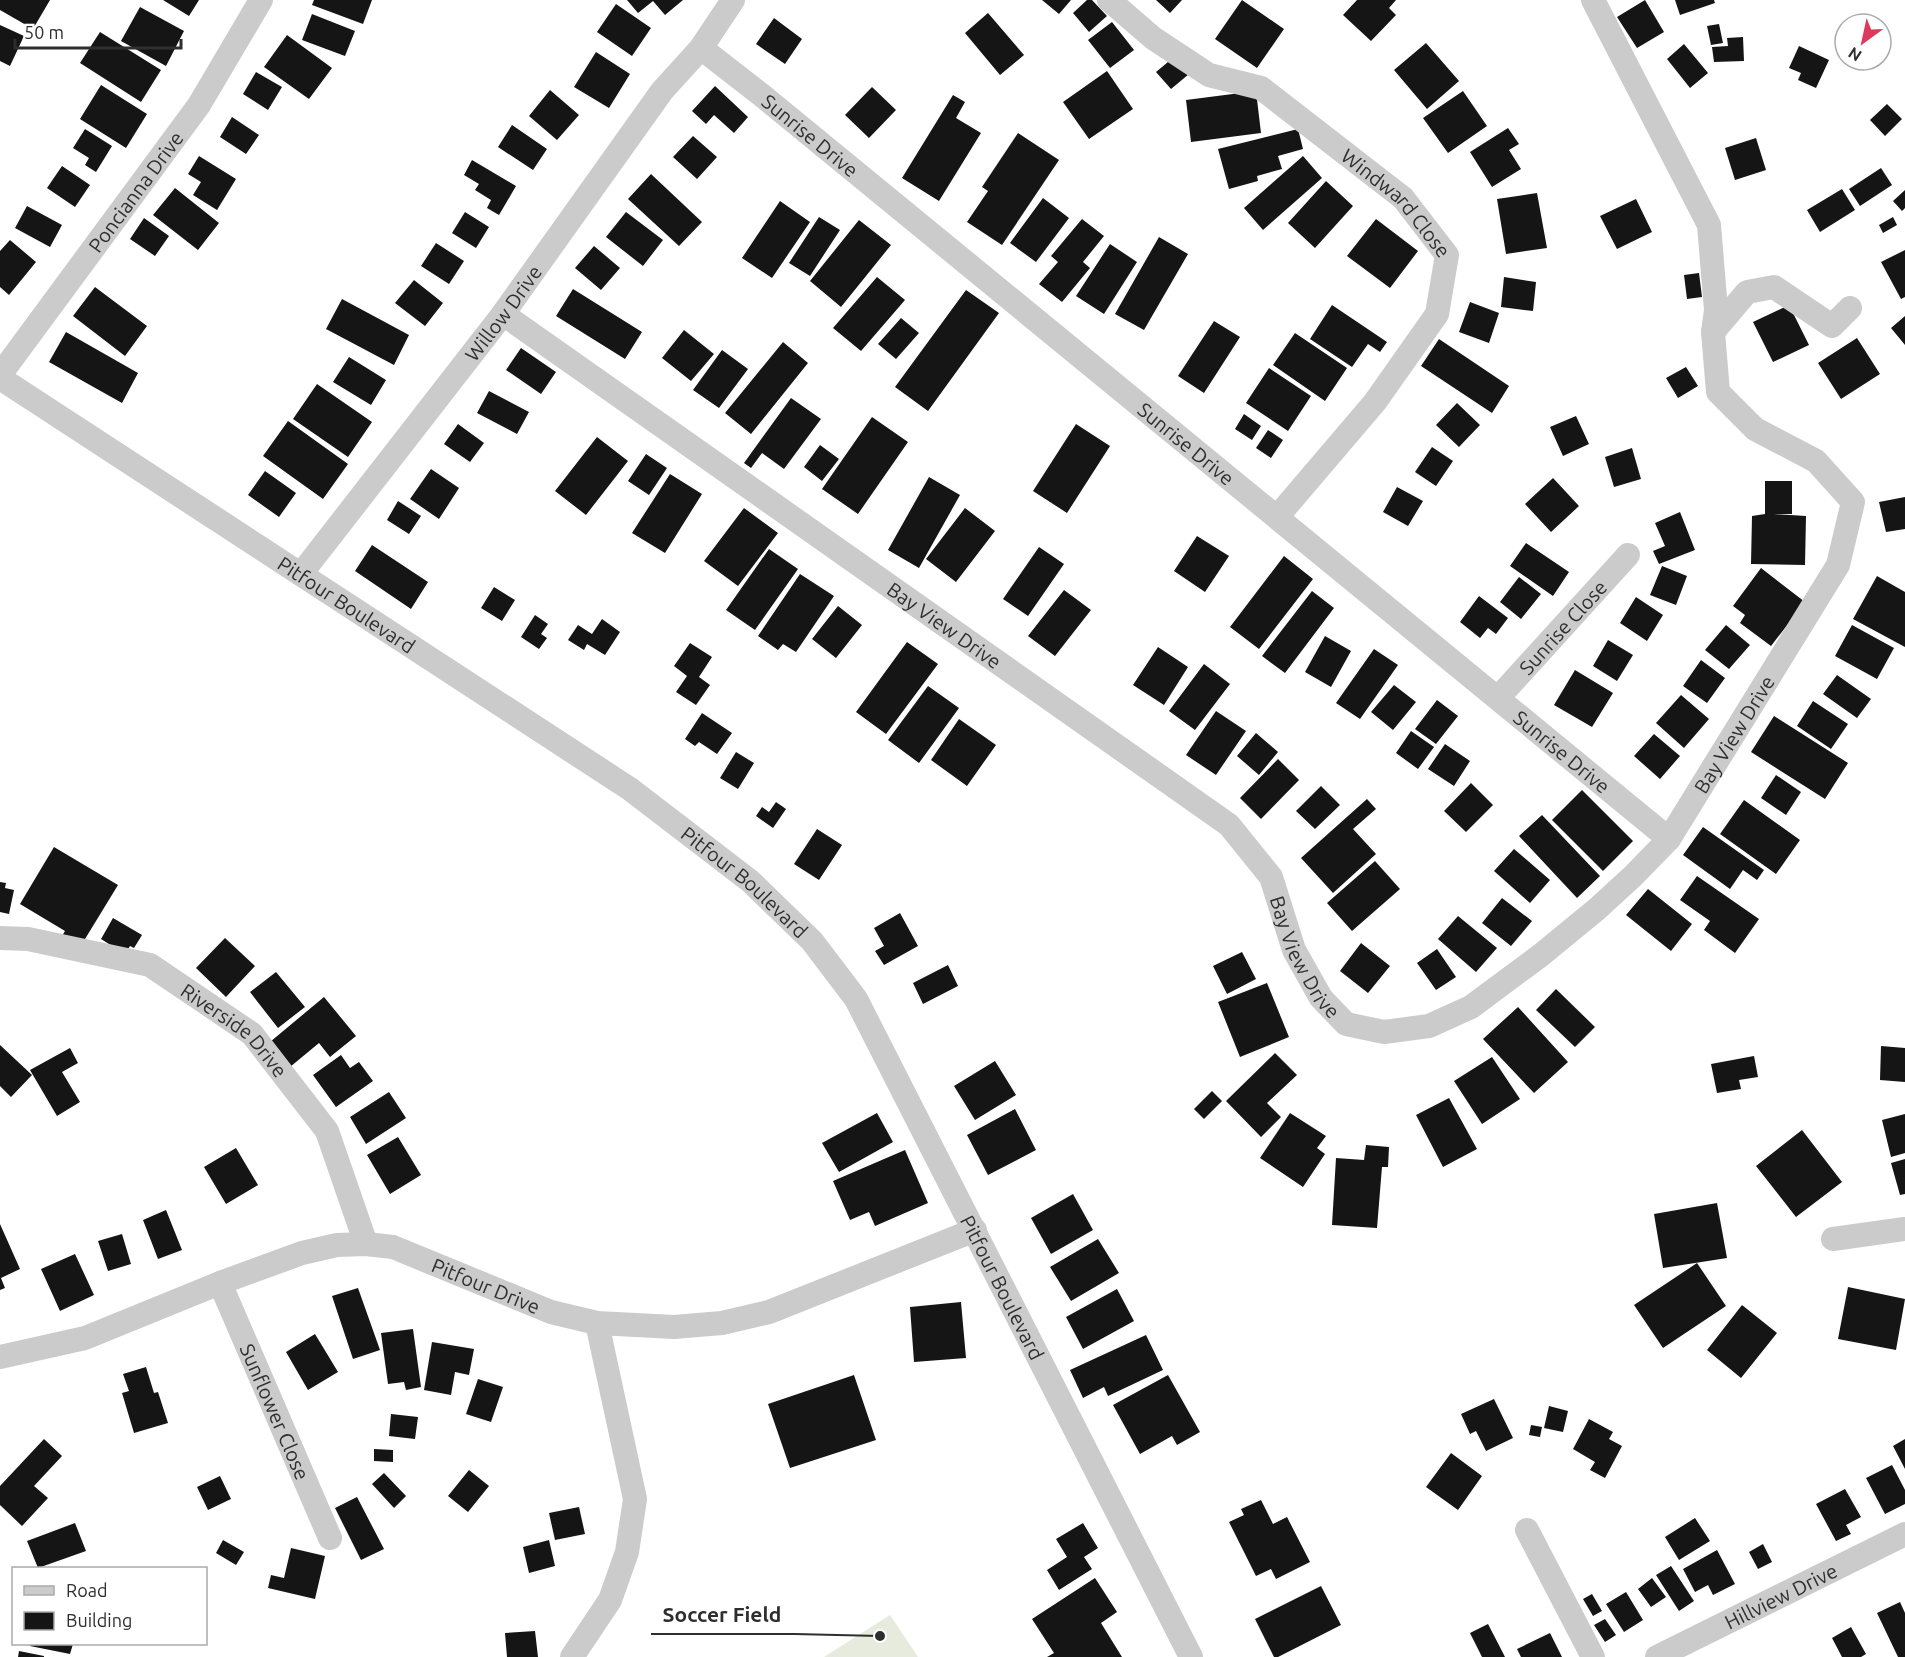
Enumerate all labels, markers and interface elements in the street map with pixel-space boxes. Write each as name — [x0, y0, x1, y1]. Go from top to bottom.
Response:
scale bar — [15, 12, 182, 50]
north arrow — [1833, 12, 1893, 72]
text: 50 m — [24, 22, 64, 42]
text: N — [1845, 44, 1865, 65]
street label: Sunrise Drive — [758, 89, 863, 181]
street label: Poncianna Drive — [83, 127, 187, 256]
street label: Windward Close — [1337, 143, 1456, 261]
street label: Willow Drive — [460, 261, 546, 365]
street label: Sunrise Drive — [1134, 397, 1239, 489]
street label: Pitfour Boulevard — [274, 551, 420, 657]
street label: Sunrise Close — [1514, 575, 1611, 679]
street label: Bay View Drive — [883, 577, 1006, 673]
street label: Bay View Drive — [1689, 671, 1779, 797]
street label: Sunrise Drive — [1509, 705, 1615, 798]
street label: Pitfour Boulevard — [677, 821, 813, 942]
street label: Bay View Drive — [1266, 893, 1345, 1022]
street label: Riverside Drive — [177, 978, 292, 1081]
street label: Pitfour Boulevard — [956, 1211, 1049, 1363]
street label: Pitfour Drive — [429, 1253, 544, 1318]
street label: Sunflower Close — [236, 1340, 315, 1483]
street label: Hillview Drive — [1721, 1558, 1841, 1633]
legend — [12, 1567, 207, 1645]
text: Road — [66, 1580, 108, 1600]
callout: Soccer Field — [651, 1595, 794, 1634]
text: Soccer Field — [663, 1602, 781, 1626]
text: Building — [66, 1610, 132, 1630]

